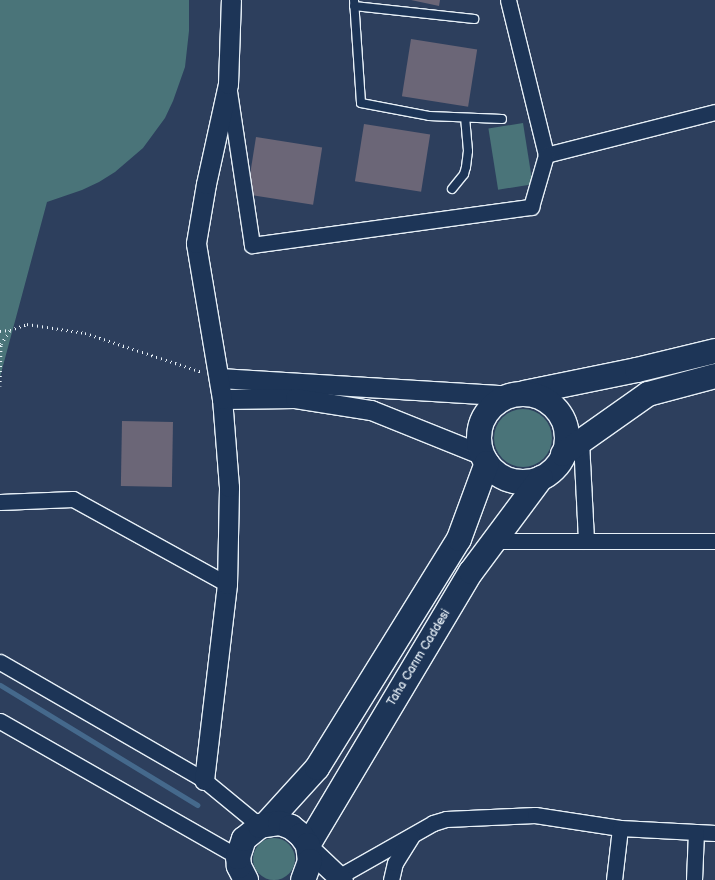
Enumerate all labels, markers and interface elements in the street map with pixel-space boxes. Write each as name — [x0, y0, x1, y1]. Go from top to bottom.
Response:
street label: Taha Carım Caddesi — [384, 607, 454, 709]

